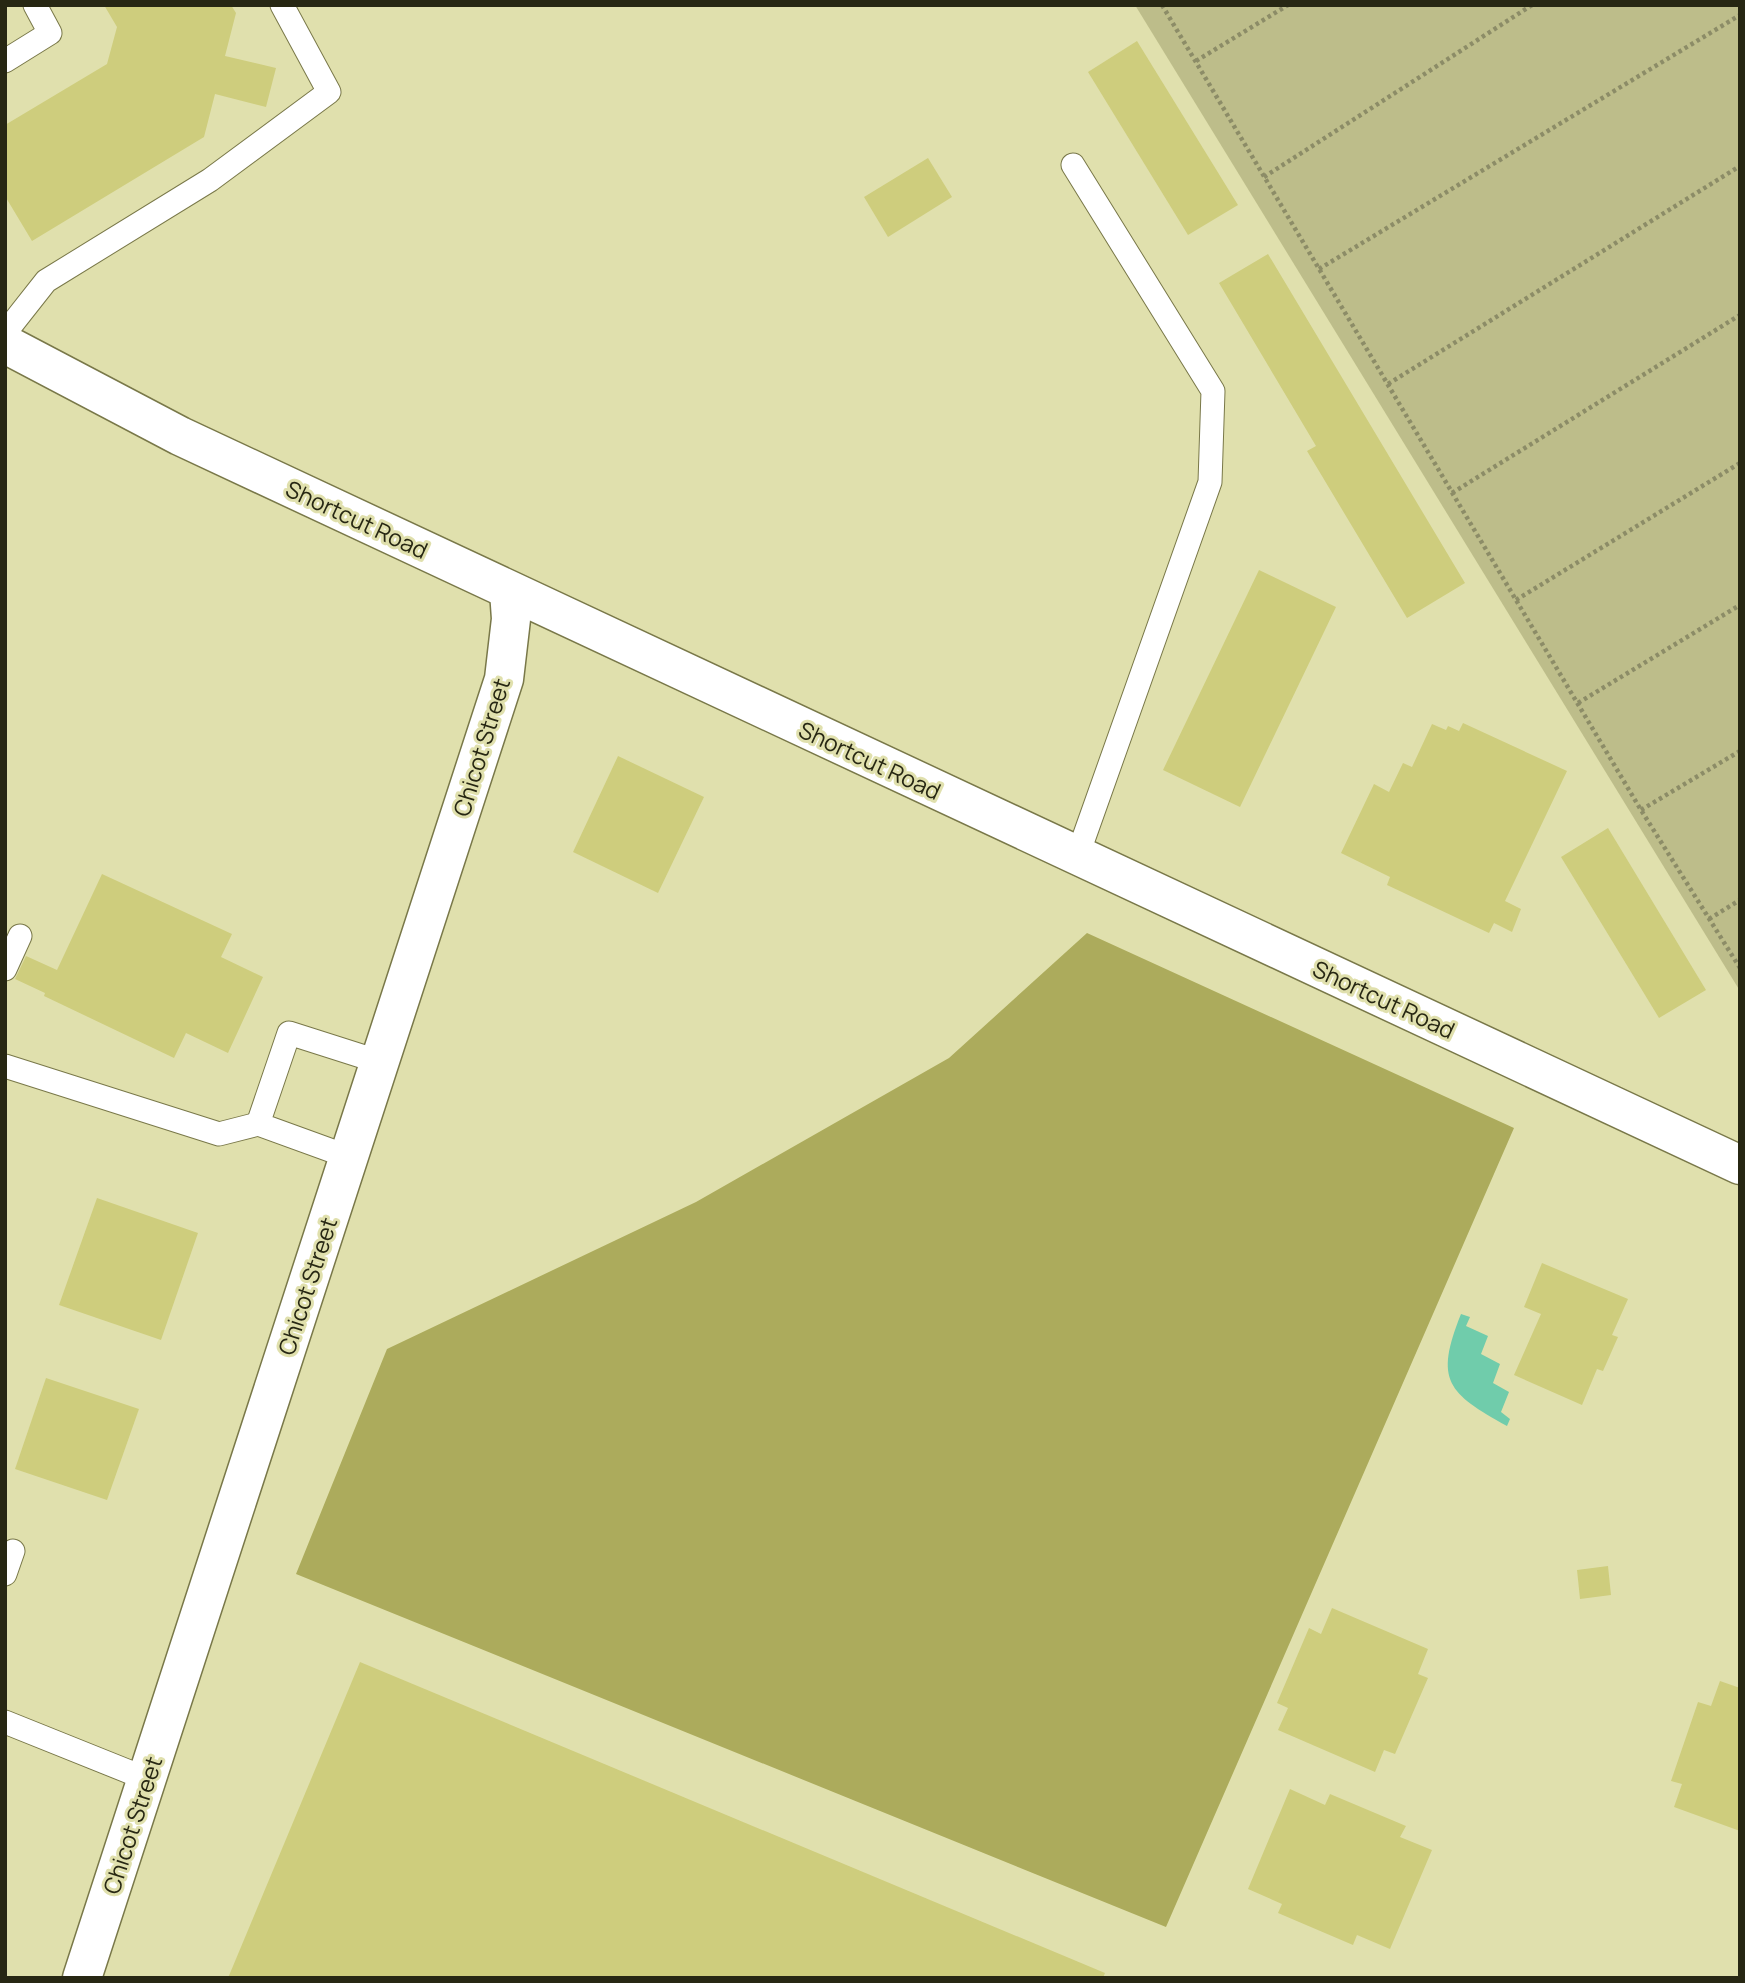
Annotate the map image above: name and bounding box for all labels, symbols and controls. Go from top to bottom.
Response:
street label: Shortcut Road [281,472,433,566]
street label: Chicot Street [445,674,517,820]
street label: Shortcut Road [794,713,946,807]
street label: Shortcut Road [1308,952,1460,1046]
street label: Chicot Street [270,1213,344,1359]
street label: Chicot Street [95,1752,169,1898]

